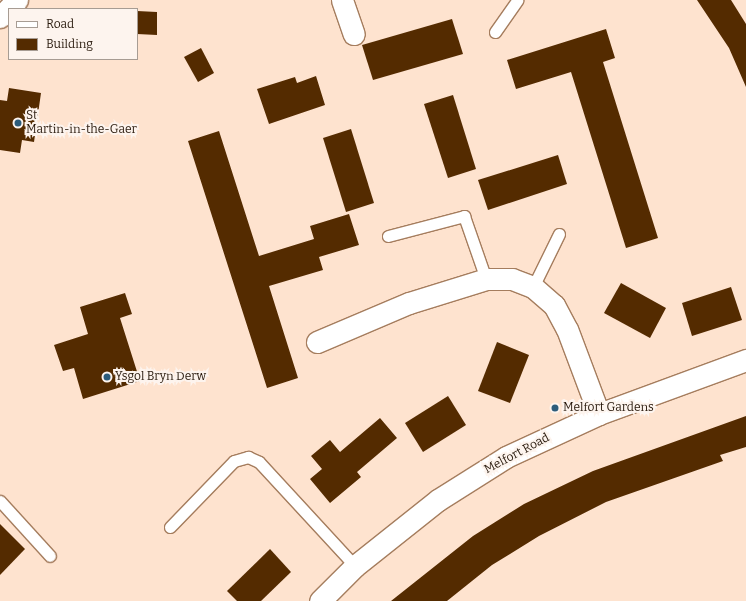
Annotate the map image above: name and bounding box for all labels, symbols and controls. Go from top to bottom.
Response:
legend [8,8,138,60]
text: Road [46,17,74,31]
text: Building [46,37,93,51]
place label: St Martin-in-the-Gaer [26,109,137,137]
marker: St Martin-in-the-Gaer [13,118,23,128]
place label: Ysgol Bryn Derw [115,370,206,384]
marker: Ysgol Bryn Derw [102,372,112,382]
place label: Melfort Gardens [563,401,654,415]
marker: Melfort Gardens [550,403,560,413]
street label: Melfort Road [482,431,552,477]

